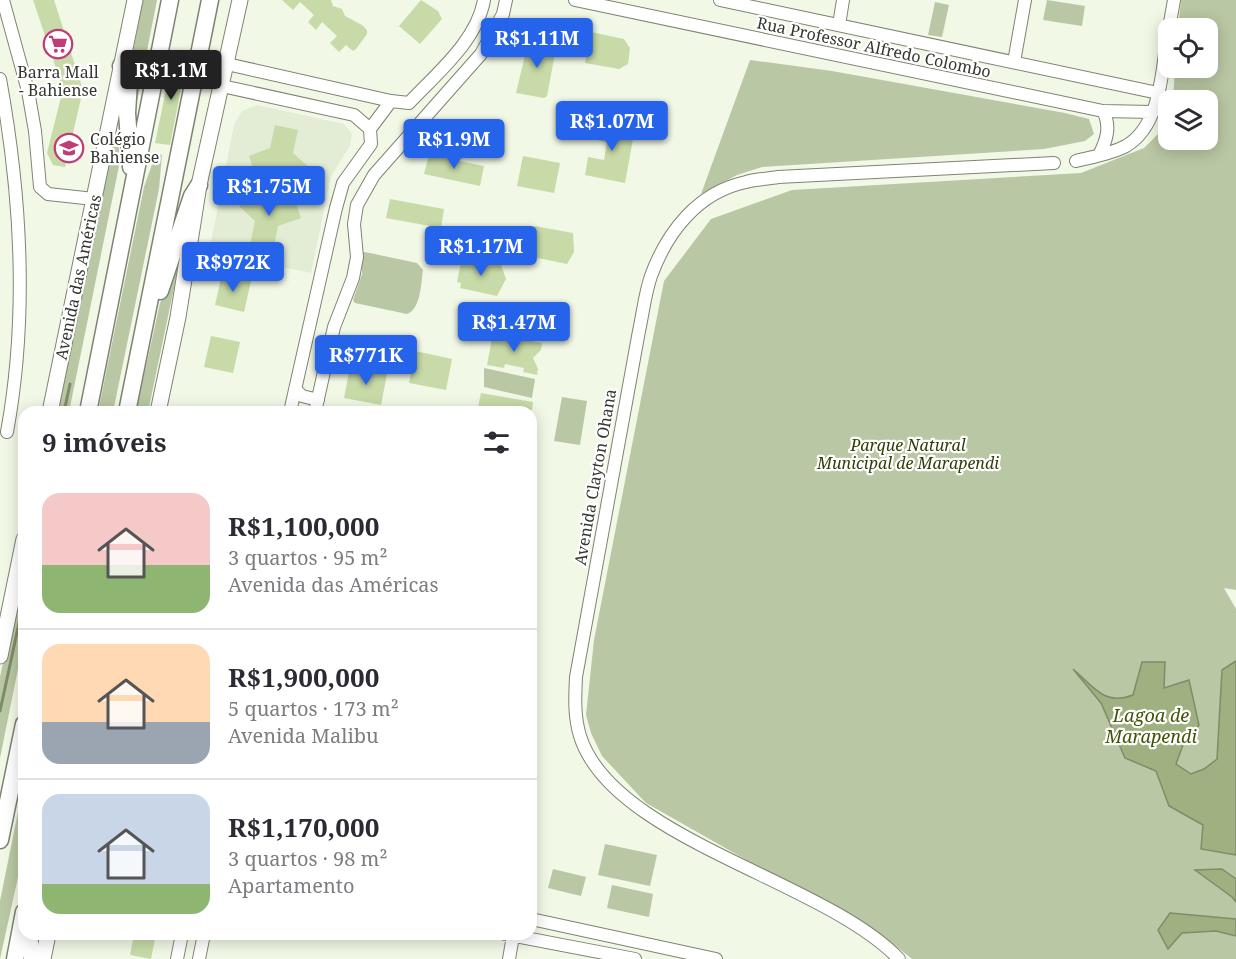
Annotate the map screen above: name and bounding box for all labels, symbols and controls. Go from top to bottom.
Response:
street label: Rua Professor Alfredo Colombo [755,11,993,83]
pin: R$1.11M [482,18,592,69]
map controls [1158,18,1218,150]
button: locate [1158,18,1218,78]
text: R$1.11M [495,24,579,51]
supermarket icon: Barra Mall - Bahiense [42,28,74,60]
pin: R$1.1M [122,50,220,101]
text: R$1.1M [134,56,208,83]
place label: Barra Mall - Bahiense [17,61,99,101]
button: layers [1158,90,1218,150]
pin: R$1.07M [557,101,667,152]
text: R$1.07M [570,107,654,134]
pin: R$1.9M [405,119,503,170]
text: R$1.9M [417,125,491,152]
place label: Colégio Bahiense [90,128,159,168]
school or university icon: Colégio Bahiense [53,132,85,164]
pin: R$1.75M [214,166,324,217]
text: R$1.75M [227,172,311,199]
street label: Avenida das Américas [50,192,106,362]
pin: R$1.17M [426,226,536,277]
text: R$1.17M [439,232,523,259]
pin: R$972K [184,242,282,293]
text: R$972K [196,248,270,275]
pin: R$1.47M [459,302,569,353]
text: R$1.47M [472,308,556,335]
pin: R$771K [317,335,415,386]
text: R$771K [329,341,403,368]
street label: Avenida Clayton Ohana [569,387,621,567]
text: 9 imóveis [42,424,167,460]
icon: filters [480,426,513,459]
park label: Parque Natural Municipal de Marapendi [816,434,999,474]
text: R$1,100,000 [228,508,379,544]
icon: home [90,517,162,589]
text: 3 quartos · 95 m² [228,544,388,571]
text: Avenida das Américas [228,571,439,598]
text: R$1,900,000 [228,659,379,695]
icon: home [90,668,162,740]
text: 5 quartos · 173 m² [228,695,399,722]
water label: Lagoa de Marapendi [1104,703,1197,748]
text: Avenida Malibu [228,722,379,749]
text: R$1,170,000 [228,809,379,845]
icon: home [90,818,162,890]
text: 3 quartos · 98 m² [228,845,388,872]
text: Apartamento [228,872,354,899]

